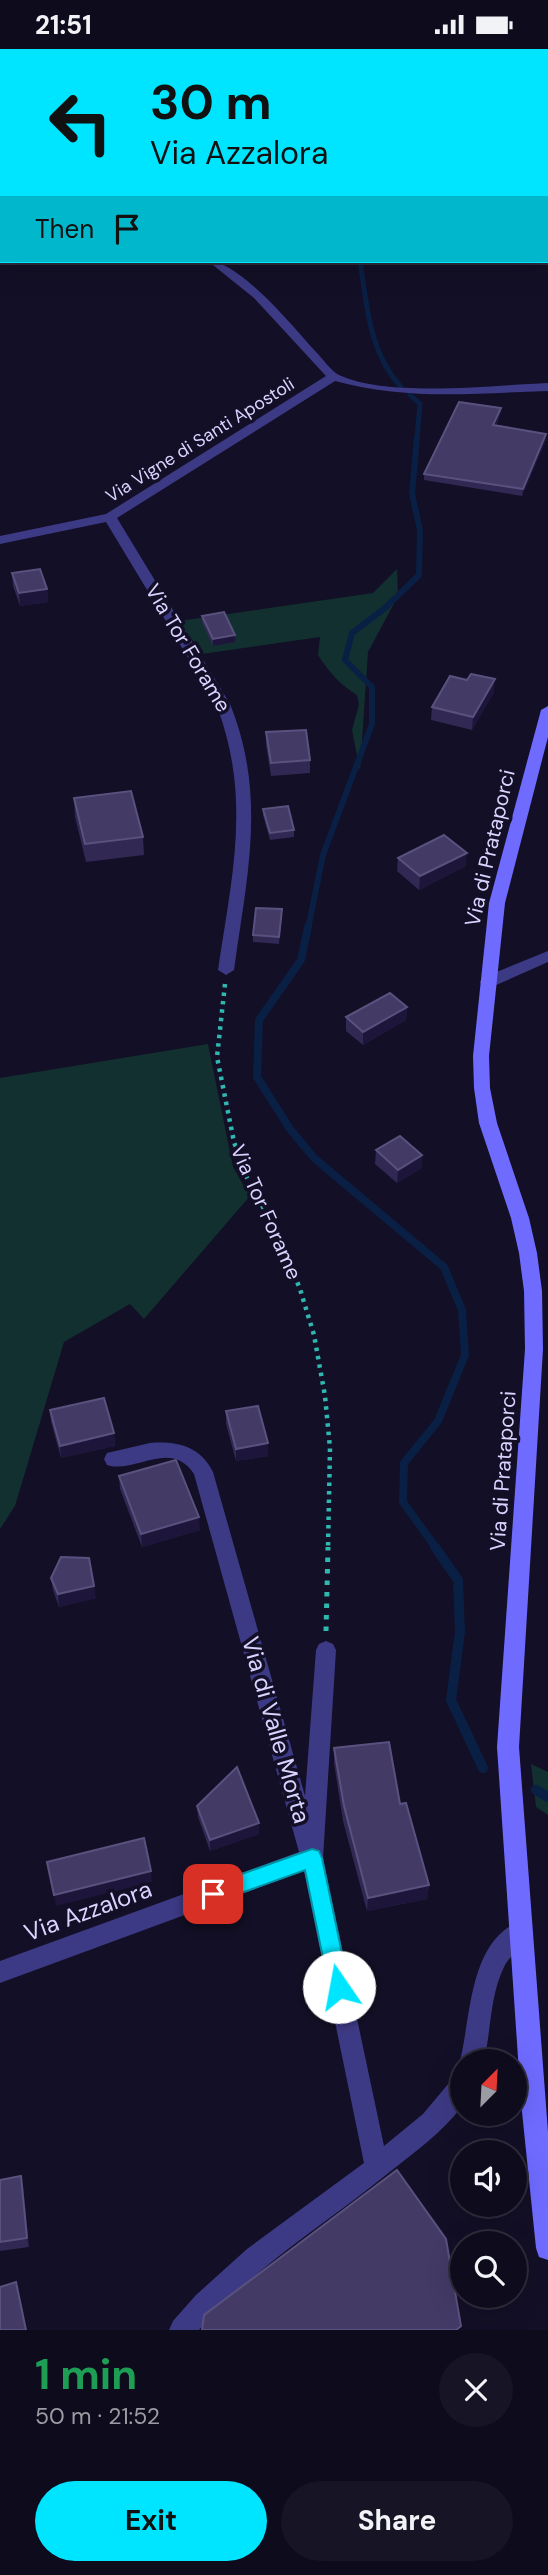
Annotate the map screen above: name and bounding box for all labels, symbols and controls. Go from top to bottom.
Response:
text: 21:51 [35,8,92,42]
text: 30 m [150,70,272,134]
icon: left [35,77,126,168]
text: Via Azzalora [150,132,328,174]
icon: arrive [108,210,146,248]
text: Then [35,212,94,246]
street label: Via Vigne di Santi Apostoli [101,372,299,508]
street label: Via Tor Forame [139,579,237,717]
street label: Via di Prataporci [458,767,522,929]
street label: Via Tor Forame [224,1140,308,1284]
street label: Via di Prataporci [483,1390,523,1552]
street label: Via di Valle Morta [235,1633,318,1827]
pin [183,1864,243,1924]
street label: Via Azzalora [20,1873,156,1948]
icon: arrive [194,1875,232,1913]
position arrow [302,1950,376,2024]
north arrow [450,2049,527,2126]
map controls [450,2049,527,2308]
button: sound [450,2140,527,2217]
button: search [450,2231,527,2308]
text: 1 min [35,2347,137,2402]
button: close [439,2353,513,2427]
text: 50 m · 21:52 [35,2401,160,2431]
button: Exit [35,2481,267,2561]
button: Share [281,2481,513,2561]

